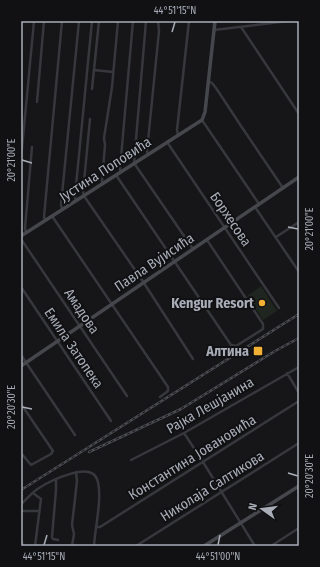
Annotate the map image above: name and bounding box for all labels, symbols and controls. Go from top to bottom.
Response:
text: 44°51'15"N [154,5,196,17]
street label: Јустина Поповића [56,133,155,205]
text: 20°21'00"E [6,138,18,182]
street label: Борхесова [206,189,255,250]
text: 20°21'00"E [304,207,316,251]
street label: Павла Вујисића [111,229,197,295]
street label: Амадова [60,285,103,337]
place label: Kengur Resort [171,295,255,312]
marker: Kengur Resort [257,298,267,308]
street label: Емила Затопека [40,305,107,392]
place label: Алтина [205,343,249,360]
marker: Алтина [252,345,264,357]
street label: Рајка Лешјанина [163,373,257,437]
text: 20°20'30"E [6,385,18,429]
street label: Константина Јовановића [125,411,259,504]
street label: Николаја Салтикова [157,448,267,525]
text: 20°20'30"E [304,454,316,498]
north arrow [242,489,282,529]
text: N [246,502,260,511]
text: 44°51'15"N [23,551,65,563]
text: 44°51'00"N [196,551,240,563]

